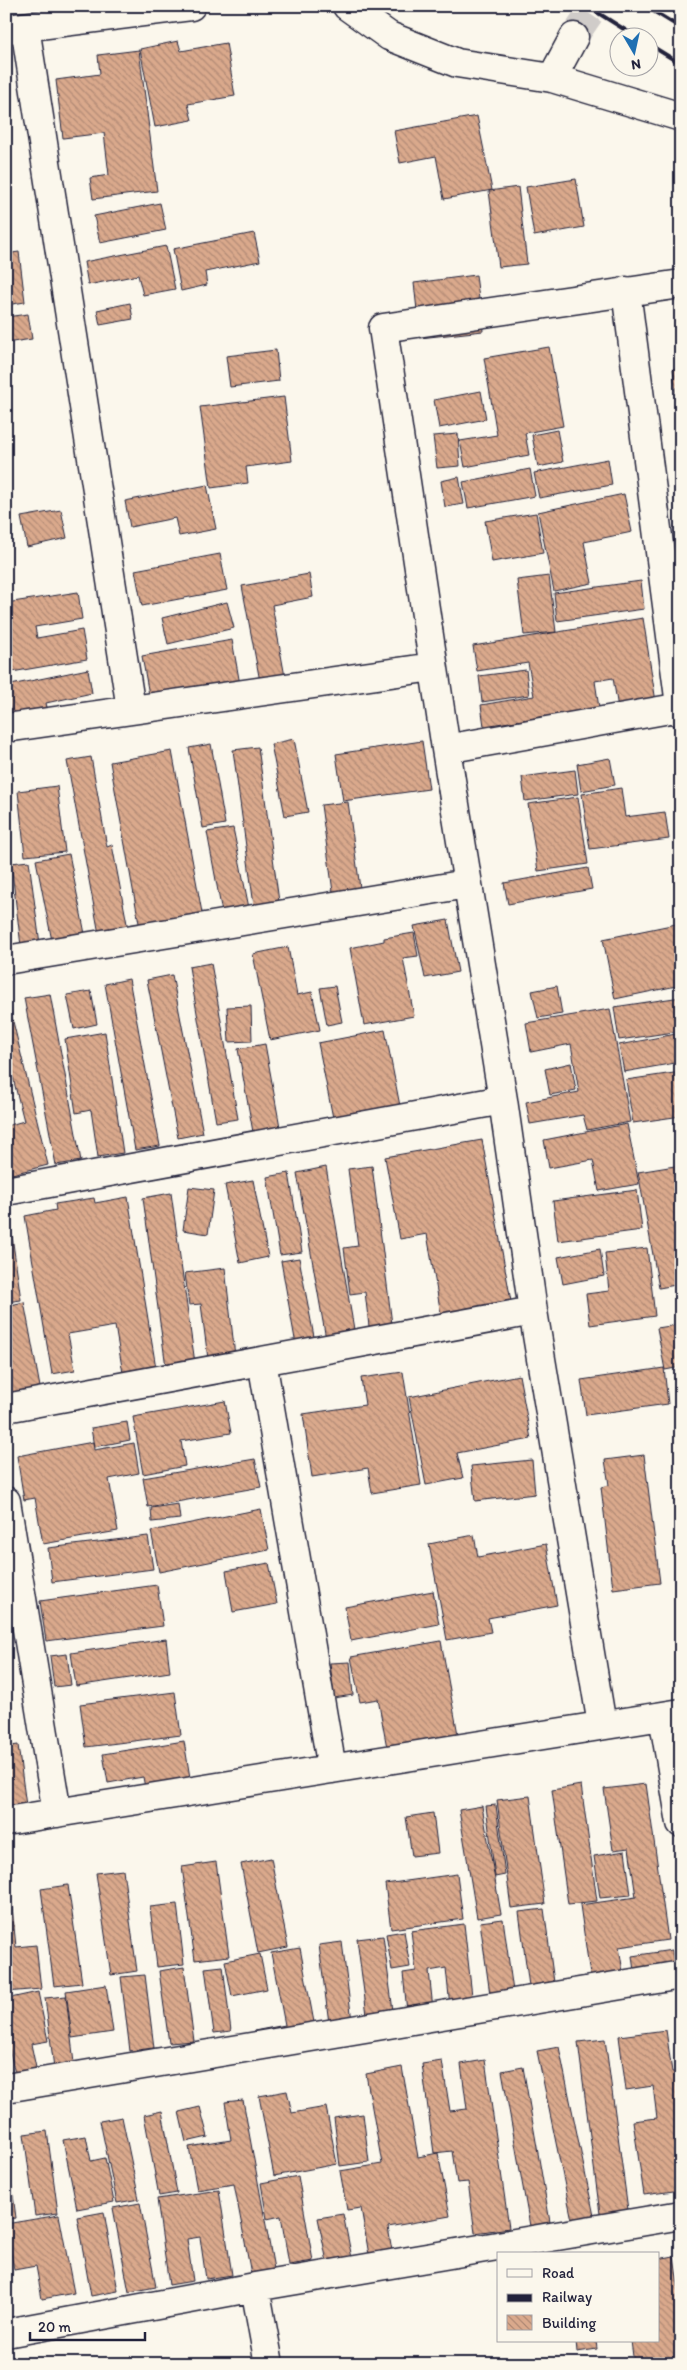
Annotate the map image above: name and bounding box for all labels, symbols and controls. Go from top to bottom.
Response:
north arrow [610,28,660,78]
text: N [630,55,642,73]
legend [497,2252,660,2342]
text: Road [542,2264,575,2282]
text: Railway [542,2288,592,2306]
scale bar [30,2310,145,2342]
text: Building [542,2314,596,2332]
text: 20 m [38,2318,72,2336]

